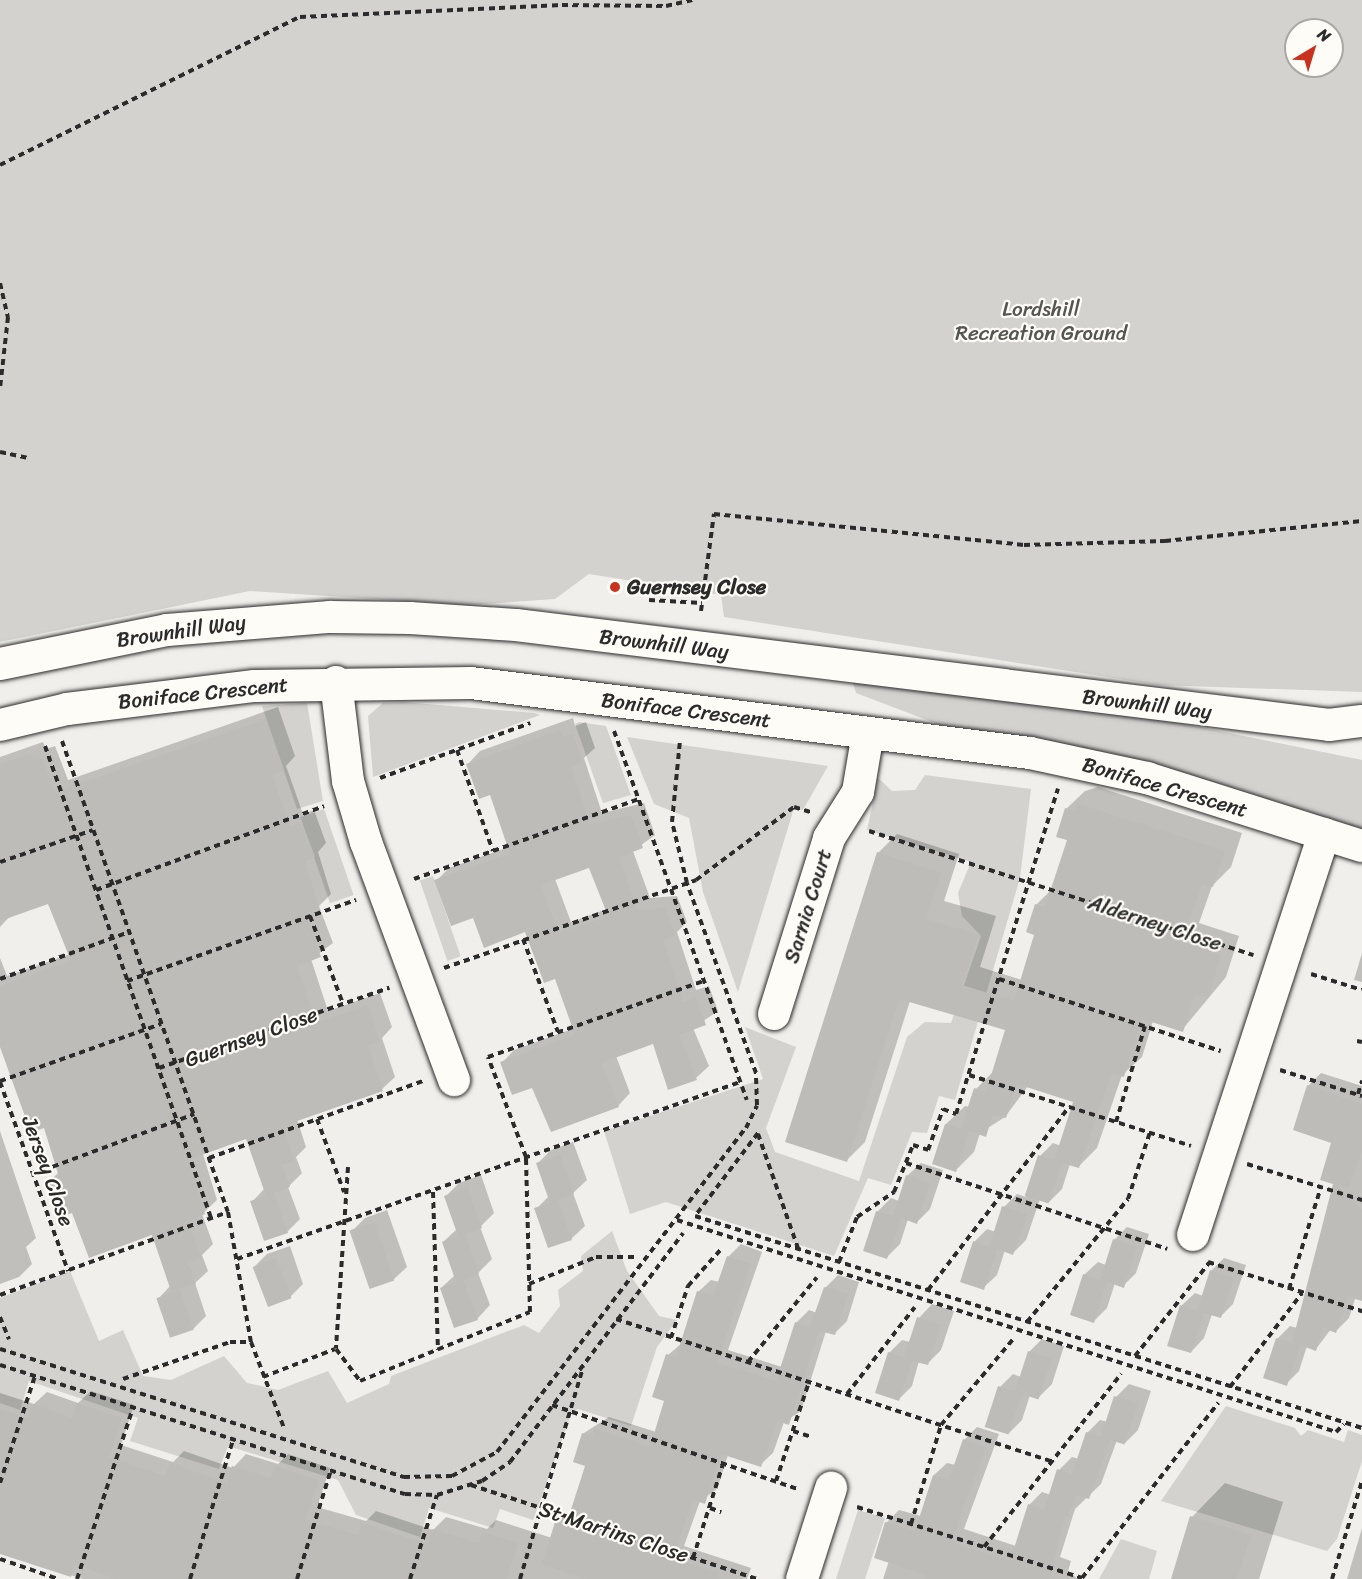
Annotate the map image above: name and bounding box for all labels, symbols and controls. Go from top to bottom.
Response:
north arrow [1284,18,1344,78]
text: N [1311,20,1337,50]
park label: Lordshill Recreation Ground [955,296,1127,346]
place label: Guernsey Close [627,574,767,600]
marker: Guernsey Close [608,580,622,594]
street label: Brownhill Way [115,609,247,653]
street label: Brownhill Way [598,624,730,664]
street label: Boniface Crescent [116,672,290,714]
street label: Brownhill Way [1081,684,1213,724]
street label: Boniface Crescent [599,687,773,733]
street label: Boniface Crescent [1079,751,1251,823]
street label: Sarnia Court [779,846,837,966]
street label: Alderney Close [1085,890,1225,956]
street label: Guernsey Close [181,1001,321,1073]
street label: Jersey Close [16,1112,80,1230]
street label: St Martins Close [536,1496,692,1568]

